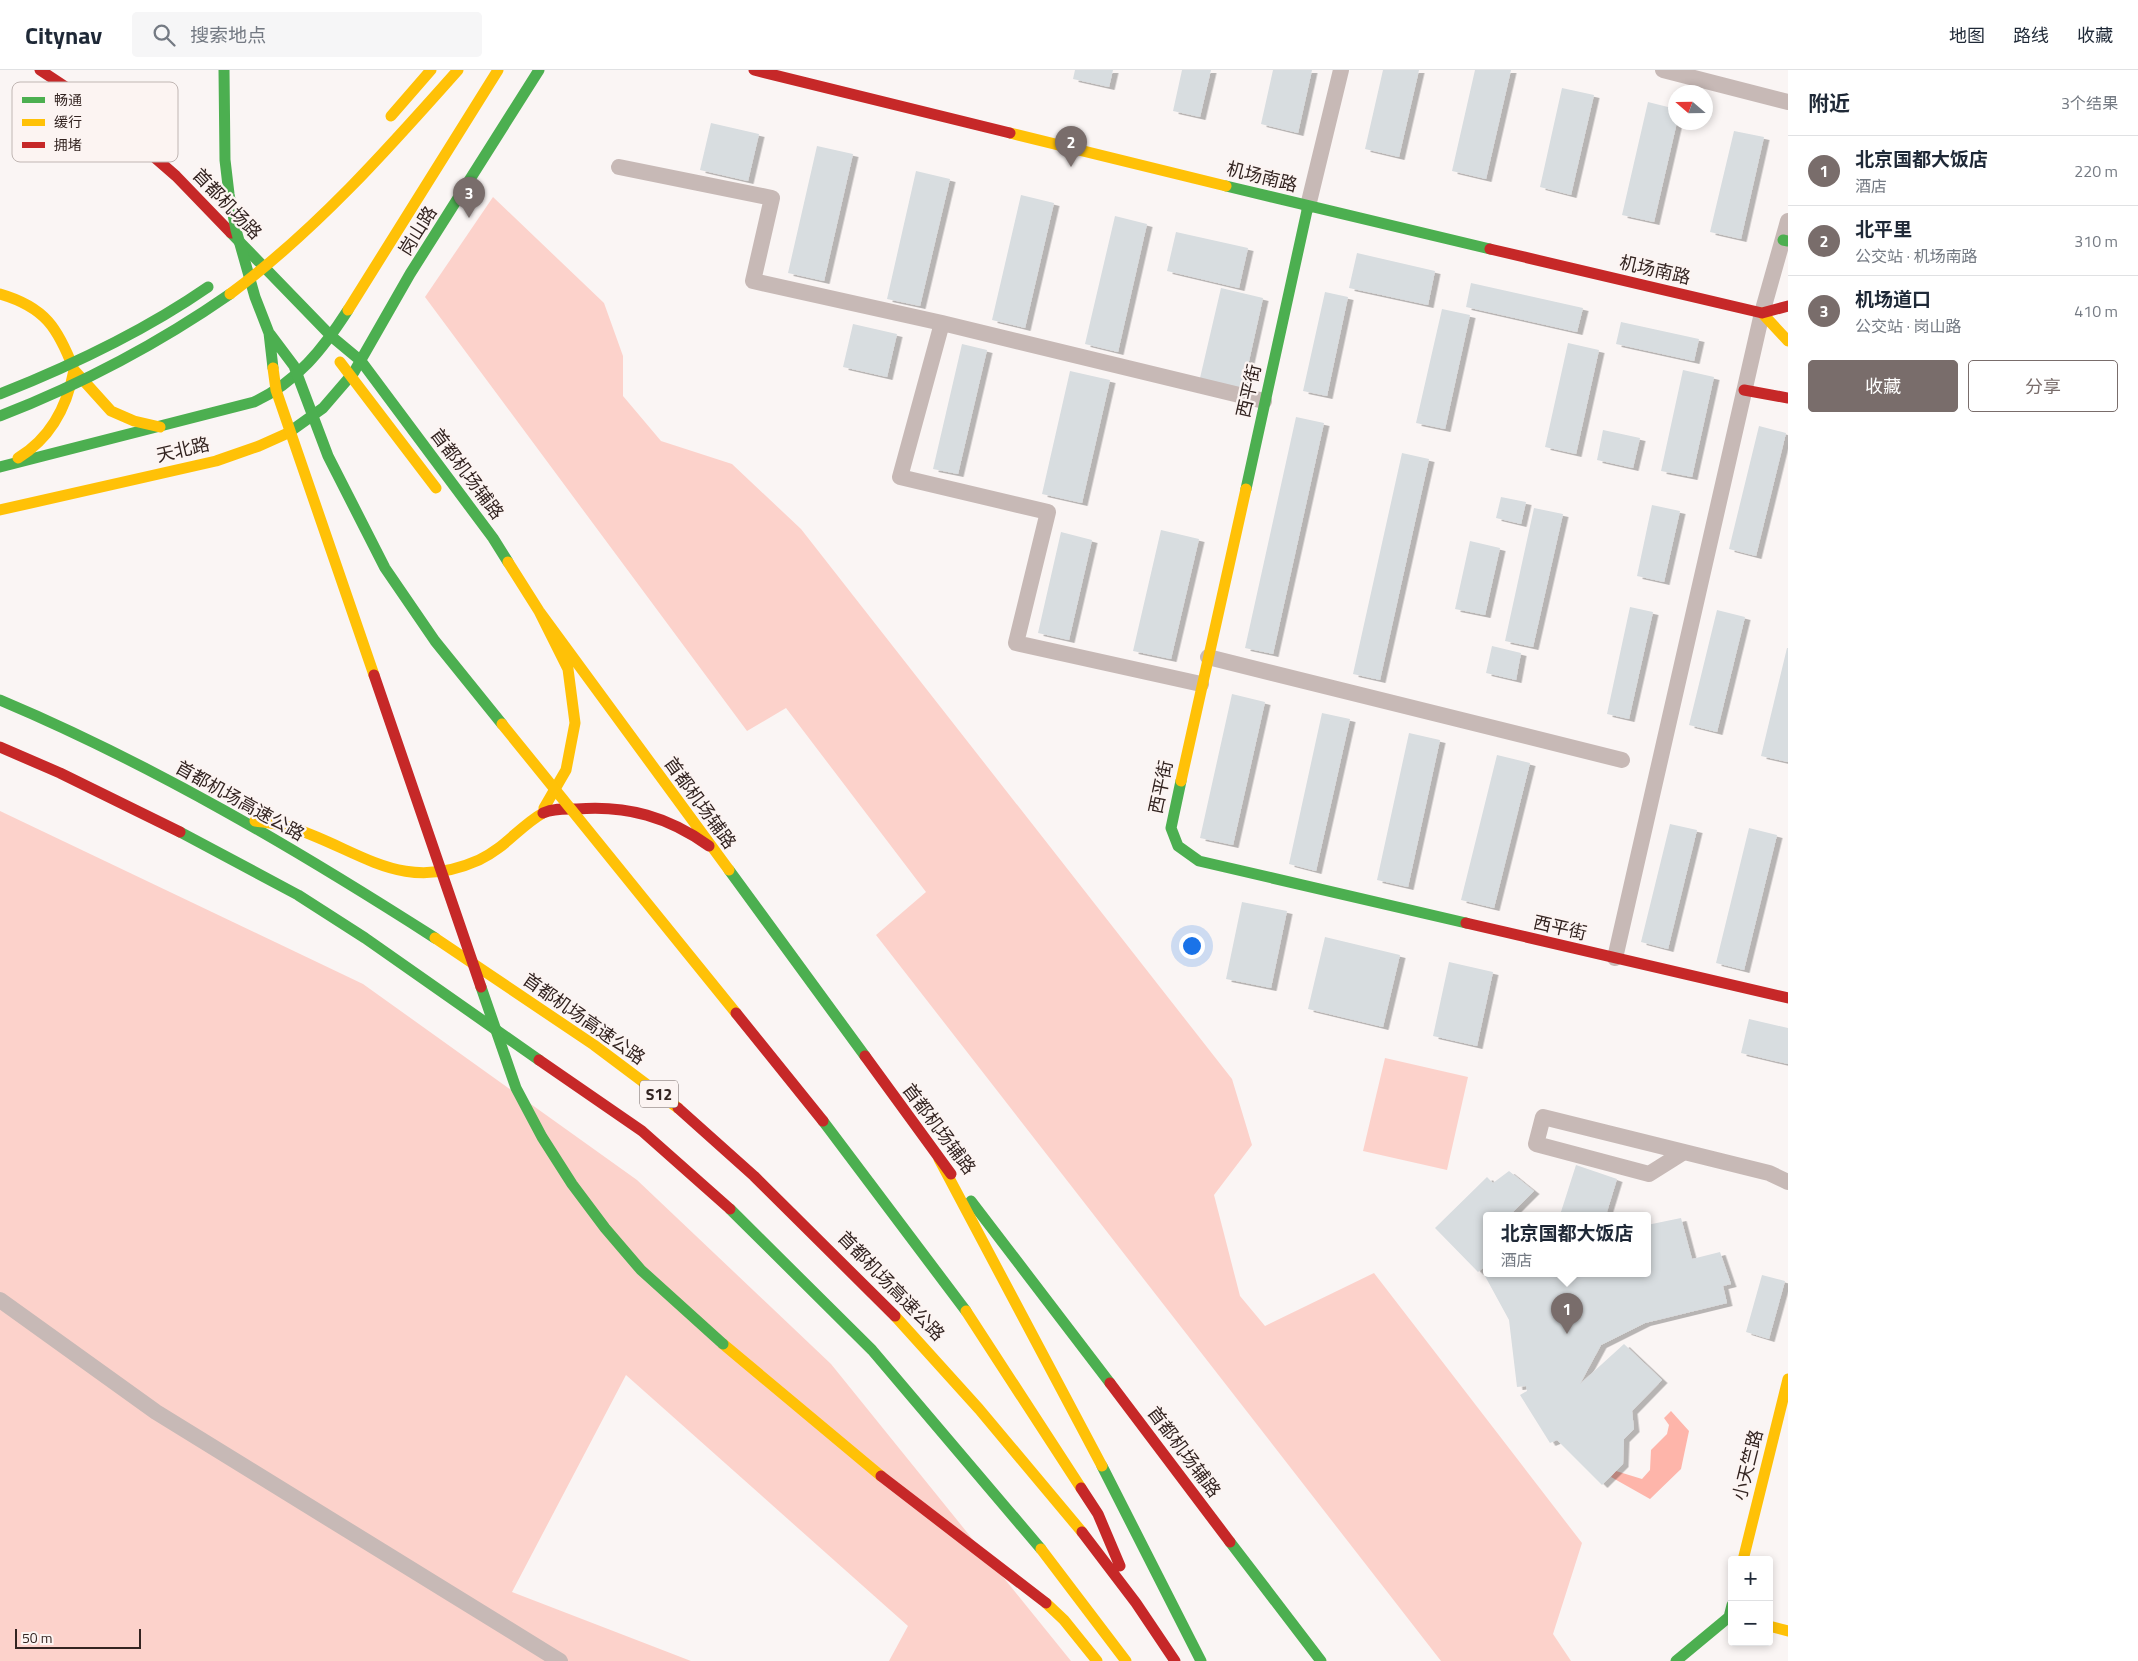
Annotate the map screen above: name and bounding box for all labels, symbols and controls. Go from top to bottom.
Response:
search box [132,12,482,57]
text: Citynav [25,17,102,53]
text: 搜索地点 [190,20,266,49]
icon: search [150,21,178,49]
text: 地图 [1949,22,1985,49]
text: 路线 [2013,22,2049,49]
text: 收藏 [2077,22,2113,49]
legend [12,82,178,162]
north arrow [1668,85,1713,130]
text: 附近 [1808,87,1850,119]
text: 畅通 [54,89,82,110]
text: 3个结果 [2061,91,2118,115]
text: 缓行 [54,111,82,132]
pin: 2 [1055,126,1087,167]
text: 拥堵 [54,134,82,155]
text: 北京国都大饭店 [1855,144,1988,173]
street label: 机场南路 [1224,155,1300,198]
text: 1 [1820,159,1828,183]
text: 220 m [2074,159,2118,183]
street label: 首都机场路 [186,162,268,245]
text: 酒店 [1855,174,1887,198]
pin: 3 [453,177,485,218]
street label: 岗山路 [392,201,443,261]
text: 北平里 [1855,214,1912,243]
text: 2 [1820,229,1828,253]
text: 310 m [2074,229,2118,253]
text: 公交站 · 机场南路 [1855,244,1978,268]
street label: 机场南路 [1617,248,1693,291]
text: 机场道口 [1855,284,1931,313]
text: 3 [1820,299,1828,323]
text: 410 m [2074,299,2118,323]
text: 公交站 · 岗山路 [1855,314,1962,338]
button: 收藏 [1808,360,1958,412]
button: 分享 [1968,360,2118,412]
street label: 西平街 [1229,362,1268,420]
street label: 首都机场辅路 [424,422,511,525]
street label: 天北路 [154,430,212,469]
street label: 首都机场辅路 [658,751,743,854]
street label: 首都机场高速公路 [171,754,310,847]
street label: 西平街 [1142,758,1179,816]
street label: 西平街 [1531,908,1589,947]
your location [1179,933,1205,959]
street label: 首都机场高速公路 [518,966,651,1071]
street label: 首都机场辅路 [896,1077,983,1180]
road number: S12 [640,1081,678,1108]
popup [1483,1212,1651,1277]
text: 北京国都大饭店 [1500,1218,1634,1247]
street label: 首都机场高速公路 [832,1224,951,1347]
text: 酒店 [1500,1248,1533,1272]
pin: 1 [1551,1293,1583,1334]
street label: 首都机场辅路 [1141,1400,1228,1503]
street label: 小天竺路 [1726,1427,1769,1503]
map controls [1728,1556,1773,1646]
button: + [1728,1556,1773,1601]
button: − [1728,1601,1773,1646]
scale bar [15,1626,141,1649]
text: 50 m [22,1627,52,1648]

